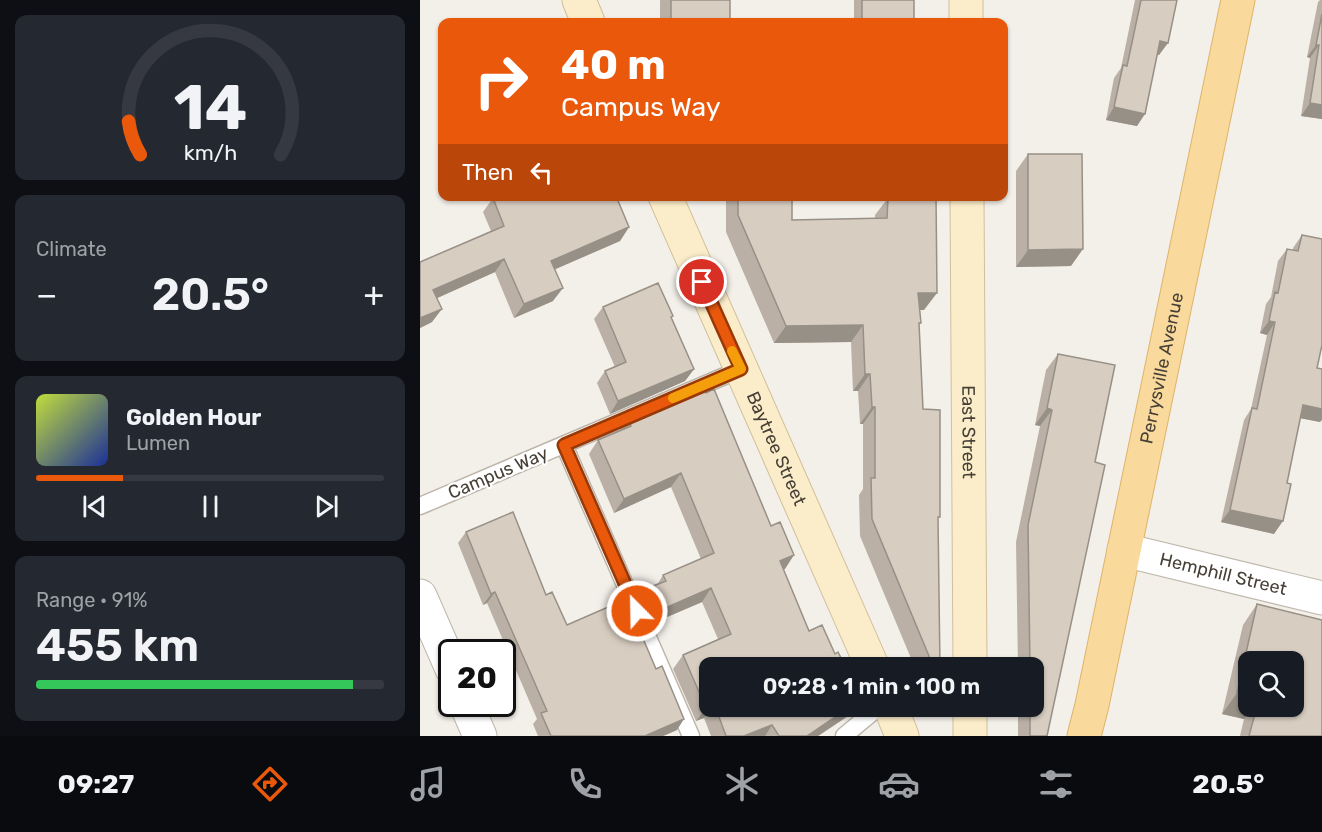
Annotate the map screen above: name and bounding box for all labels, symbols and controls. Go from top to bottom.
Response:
text: 40 m [561,40,666,90]
icon: right [462,42,540,120]
text: 14 [173,71,247,145]
text: Campus Way [561,91,721,123]
text: km/h [183,140,237,165]
icon: left [525,156,558,189]
text: Then [462,159,513,186]
text: Climate [36,237,107,261]
pin [676,256,727,307]
icon: arrive [685,265,718,298]
text: 20.5° [152,268,269,321]
text: − [36,275,57,314]
text: + [363,275,384,314]
street label: Perrysville Avenue [1135,291,1188,446]
street label: East Street [957,385,980,479]
street label: Baytree Street [742,388,811,509]
text: Golden Hour [126,404,261,431]
text: Lumen [126,431,190,455]
street label: Campus Way [445,442,551,504]
icon: previous [78,490,111,523]
icon: pause [194,490,227,523]
icon: next [310,490,343,523]
street label: Hemphill Street [1157,548,1289,600]
position arrow [605,579,669,643]
text: Range · 91% [36,588,147,612]
text: 455 km [36,619,199,672]
speed limit sign: 20 [438,639,516,717]
map controls [1238,651,1304,717]
button: search [1238,651,1304,717]
text: 09:28 · 1 min · 100 m [763,673,980,700]
icon: directions [249,763,291,805]
icon: music [407,763,449,805]
icon: phone [564,763,606,805]
icon: climate [721,763,763,805]
icon: car [878,763,920,805]
icon: filters [1035,763,1077,805]
text: 09:27 [58,768,134,800]
text: 20.5° [1192,768,1264,800]

